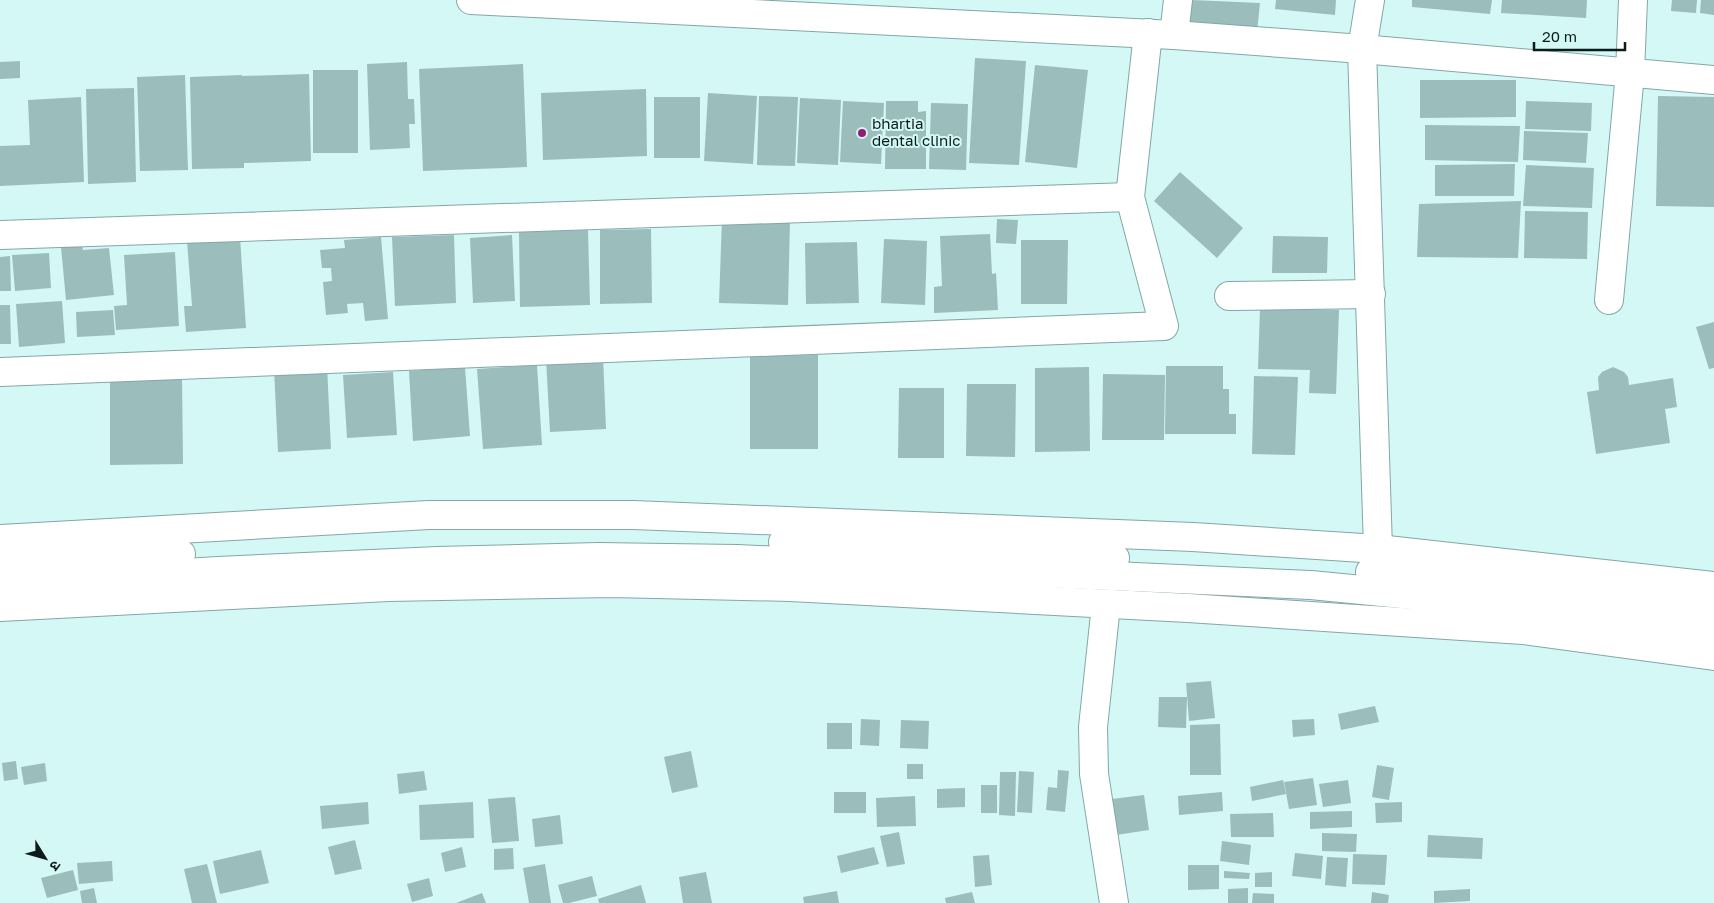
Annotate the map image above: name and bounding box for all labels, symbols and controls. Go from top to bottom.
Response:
scale bar [1534,20,1625,52]
text: 20 m [1542,27,1577,45]
place label: bhartia dental clinic [872,114,960,149]
marker: bhartia dental clinic [856,127,868,139]
north arrow [20,833,70,883]
text: उ [46,858,65,875]

